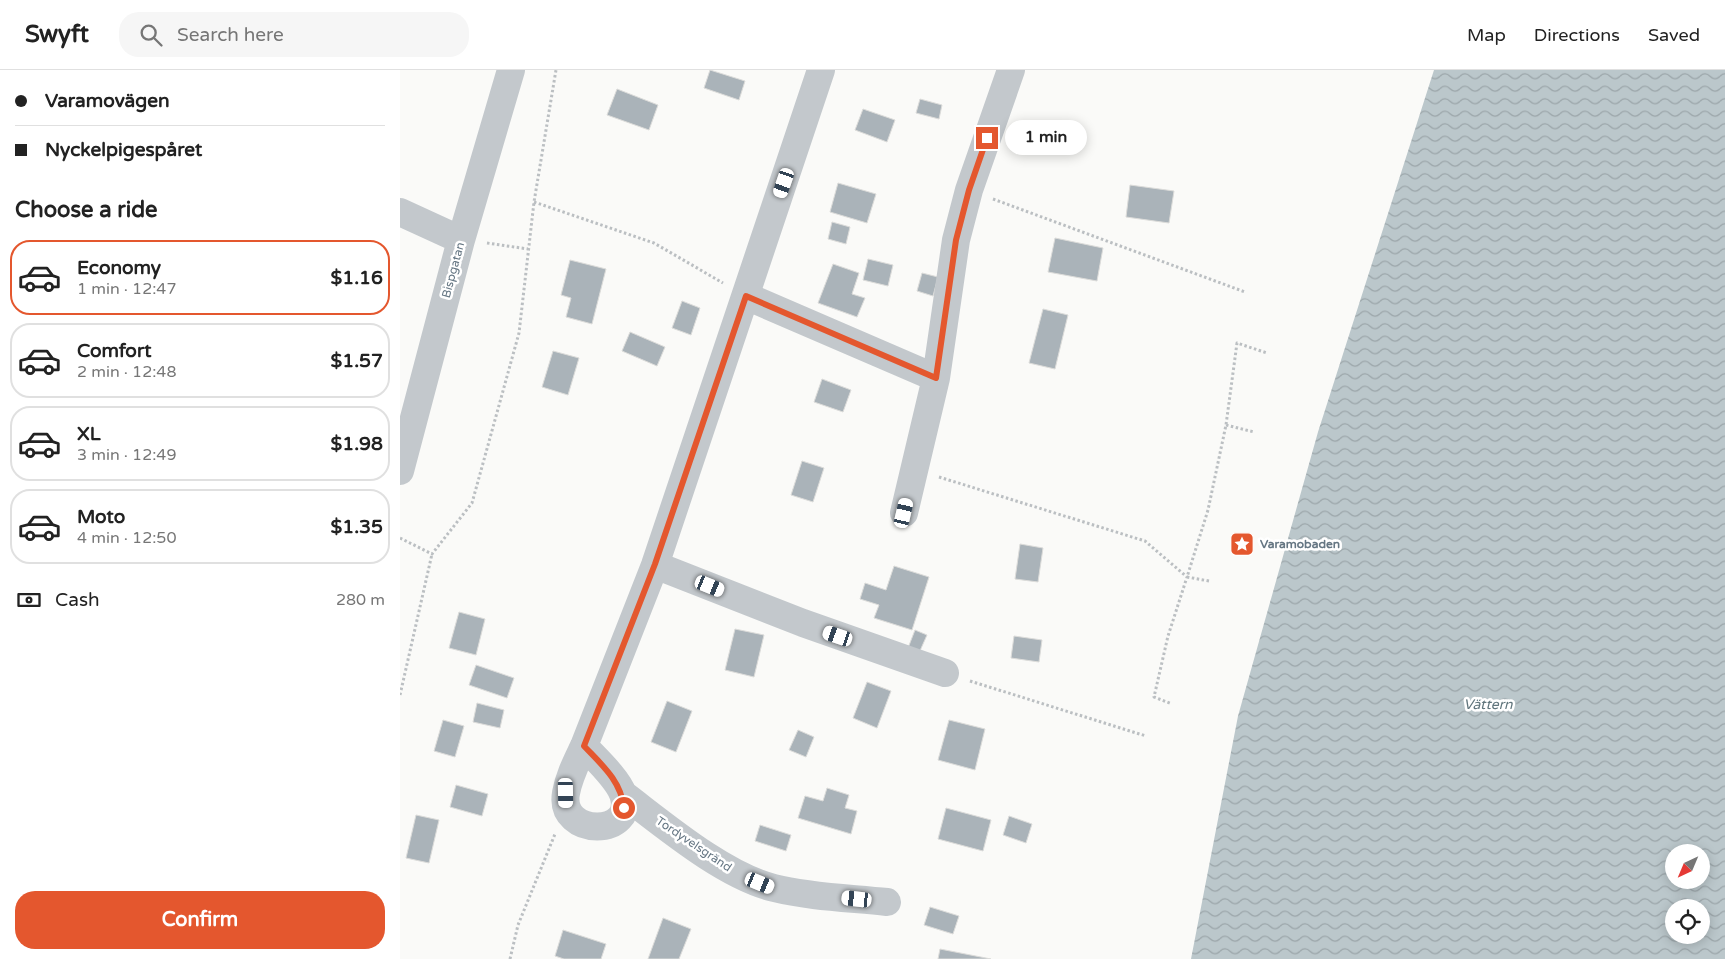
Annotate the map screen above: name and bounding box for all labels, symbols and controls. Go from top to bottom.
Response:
search box [119,12,469,57]
text: Swyft [25,20,89,49]
icon: search [137,21,165,49]
text: Search here [177,24,284,46]
text: Map [1467,24,1506,46]
text: Directions [1534,24,1620,46]
text: Saved [1648,24,1700,46]
text: Varamovägen [45,90,170,112]
callout: 1 min [1004,120,1087,156]
route end [976,127,998,149]
text: 1 min [1025,127,1067,147]
text: Nyckelpigespåret [45,139,202,161]
car [772,166,795,200]
text: Choose a ride [15,197,158,223]
street label: Bispgatan [439,240,467,300]
icon: car [17,255,62,300]
text: Economy [77,257,161,279]
text: $1.16 [331,267,383,289]
text: 1 min · 12:47 [77,279,176,299]
icon: car [17,338,62,383]
text: Comfort [77,340,151,362]
text: $1.57 [331,350,383,372]
text: 2 min · 12:48 [77,362,176,382]
icon: car [17,421,62,466]
text: XL [77,423,101,445]
text: $1.98 [331,433,383,455]
text: 3 min · 12:49 [77,445,176,465]
car [893,497,914,529]
icon: car [17,504,62,549]
text: Moto [77,506,125,528]
text: $1.35 [331,516,383,538]
text: 4 min · 12:50 [77,528,176,548]
place icon: Varamobaden [1229,531,1255,557]
place label: Varamobaden [1260,537,1340,551]
car [693,573,726,599]
icon: cash [15,586,43,614]
text: Cash [55,589,100,611]
text: 280 m [336,590,385,610]
car [821,624,854,648]
water label: Vättern [1463,696,1513,713]
car [558,778,573,808]
route start [613,797,635,819]
street label: Tordyvelsgränd [654,814,734,874]
north arrow [1665,844,1710,889]
map controls [1665,844,1710,944]
car [743,870,776,896]
car [841,890,872,908]
button: Confirm [15,891,385,949]
button: locate [1665,899,1710,944]

